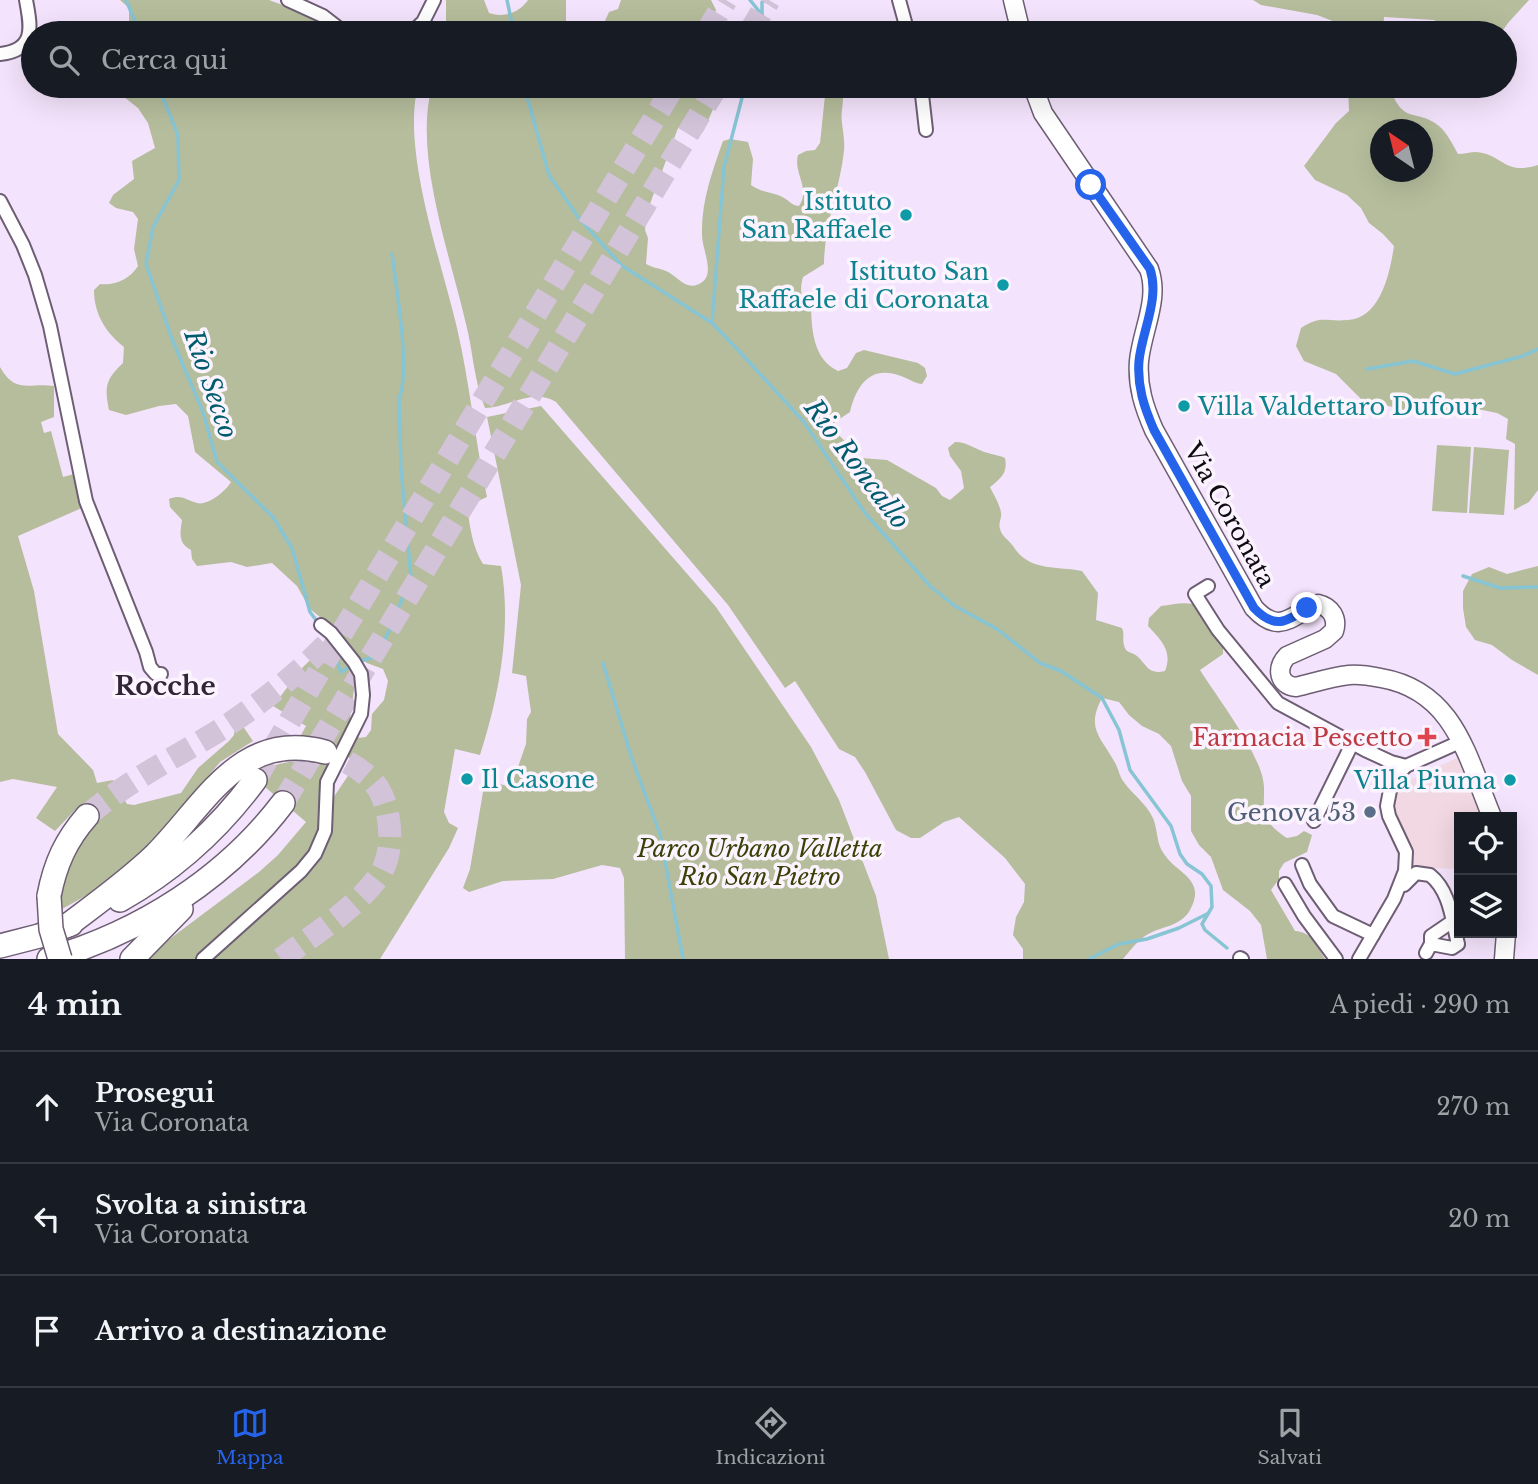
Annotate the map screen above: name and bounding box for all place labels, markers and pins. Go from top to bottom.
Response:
place label: Istituto San Raffaele [741,187,892,244]
marker: Istituto San Raffaele [898,207,914,223]
place label: Istituto San Raffaele di Coronata [739,257,990,314]
marker: Istituto San Raffaele di Coronata [995,277,1011,293]
place label: Villa Valdettaro Dufour [1197,392,1483,421]
marker: Villa Valdettaro Dufour [1176,398,1192,414]
place label: Farmacia Pescetto [1192,723,1413,752]
marker: Farmacia Pescetto [1419,729,1435,745]
place label: Il Casone [481,765,595,794]
place label: Villa Piuma [1353,766,1497,795]
marker: Il Casone [459,771,475,787]
marker: Villa Piuma [1502,772,1518,788]
place label: Genova 53 [1227,798,1356,827]
marker: Genova 53 [1362,804,1378,820]

